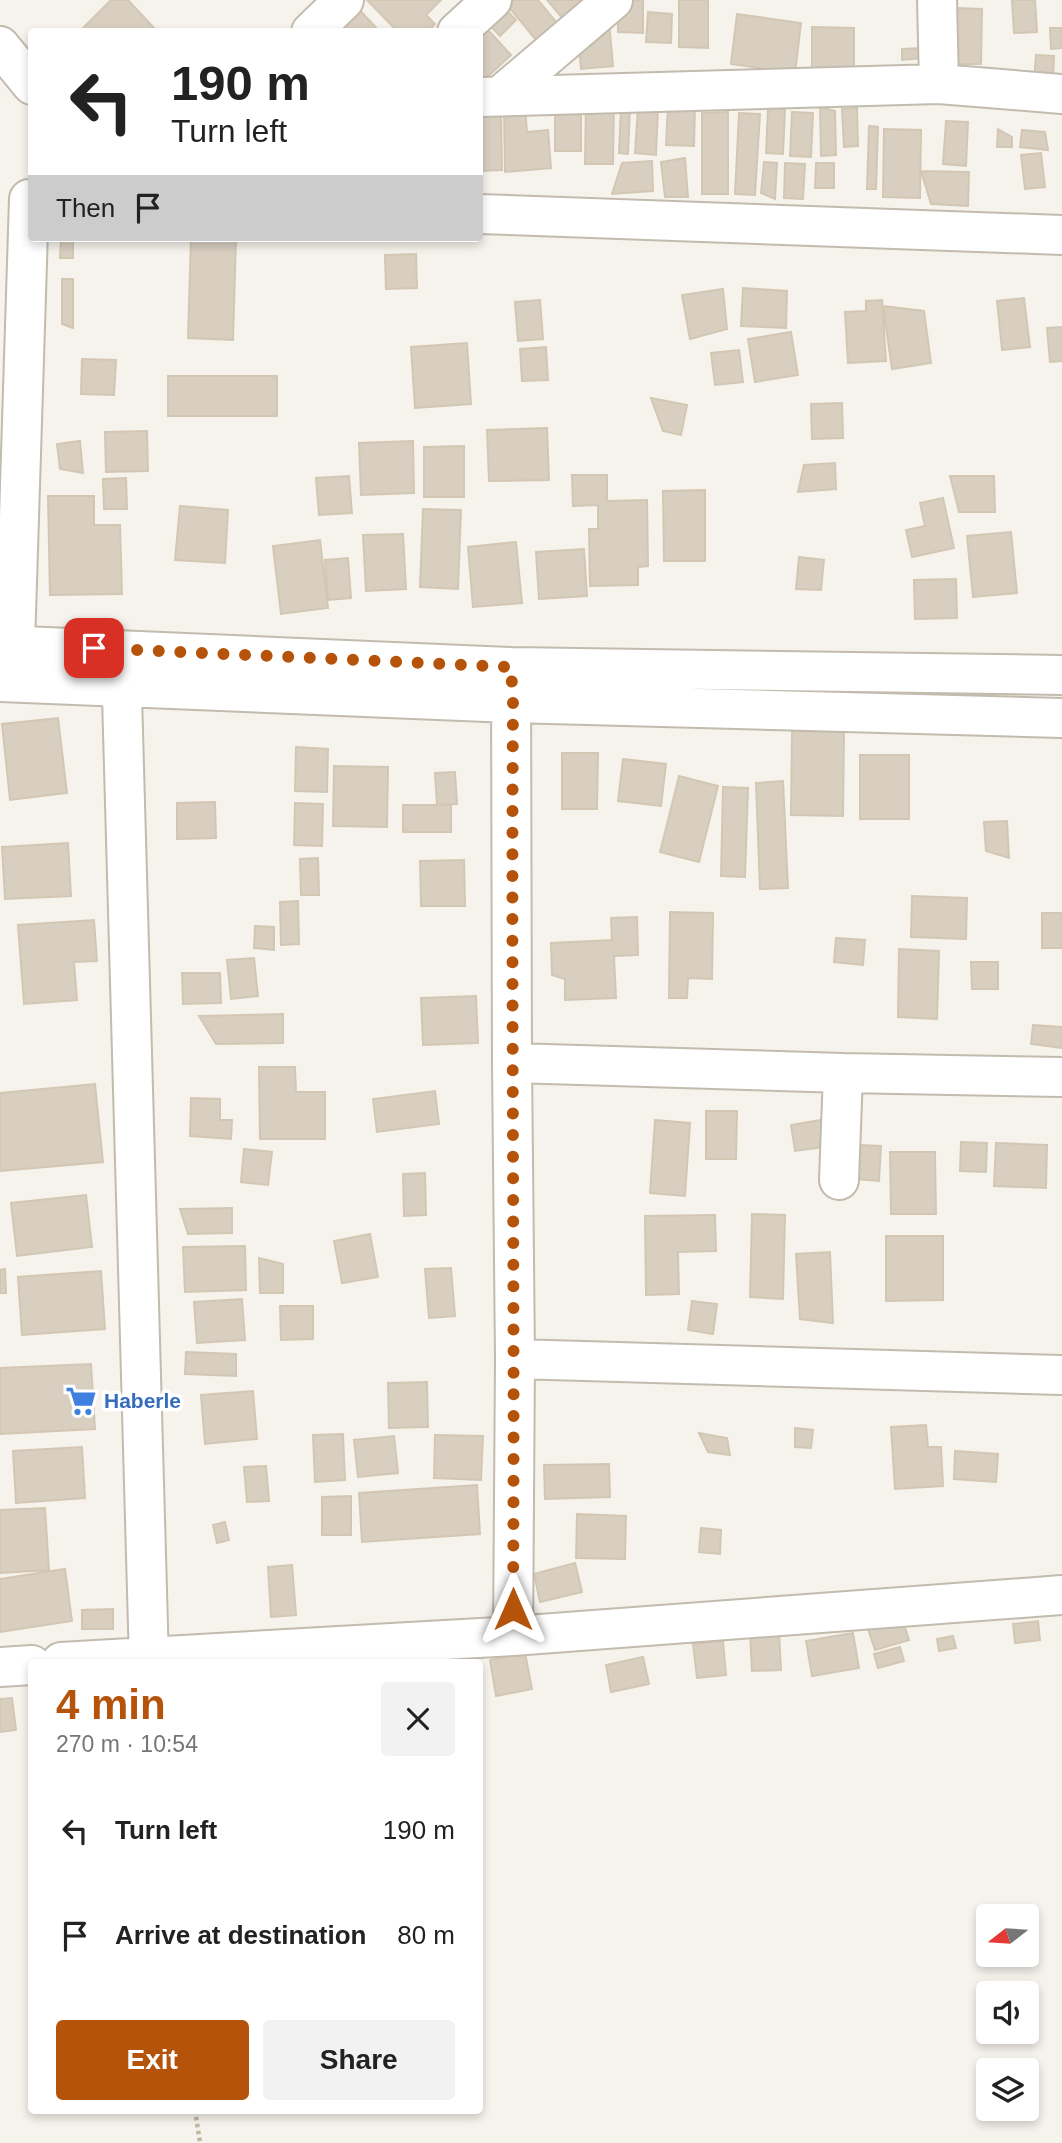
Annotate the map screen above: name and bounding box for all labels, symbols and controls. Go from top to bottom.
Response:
icon: left [56,56,147,147]
text: 190 m [171,56,310,110]
text: Turn left [171,113,287,149]
icon: arrive [129,189,167,227]
text: Then [56,193,115,223]
pin [64,618,124,678]
icon: arrive [75,629,113,667]
supermarket icon: Haberle [64,1384,98,1418]
place label: Haberle [104,1389,181,1412]
position arrow [476,1572,550,1646]
text: 4 min [56,1681,166,1728]
button: close [381,1682,455,1756]
text: 270 m · 10:54 [56,1731,198,1757]
icon: left [56,1812,94,1850]
text: Turn left [115,1815,217,1845]
text: 190 m [383,1815,455,1845]
north arrow [976,1904,1040,1967]
map controls [976,1904,1039,2121]
icon: arrive [56,1917,94,1955]
text: Arrive at destination [115,1920,366,1950]
text: 80 m [397,1920,455,1950]
button: sound [976,1981,1039,2044]
button: Exit [56,2020,249,2100]
button: Share [263,2020,455,2100]
button: layers [976,2058,1039,2121]

